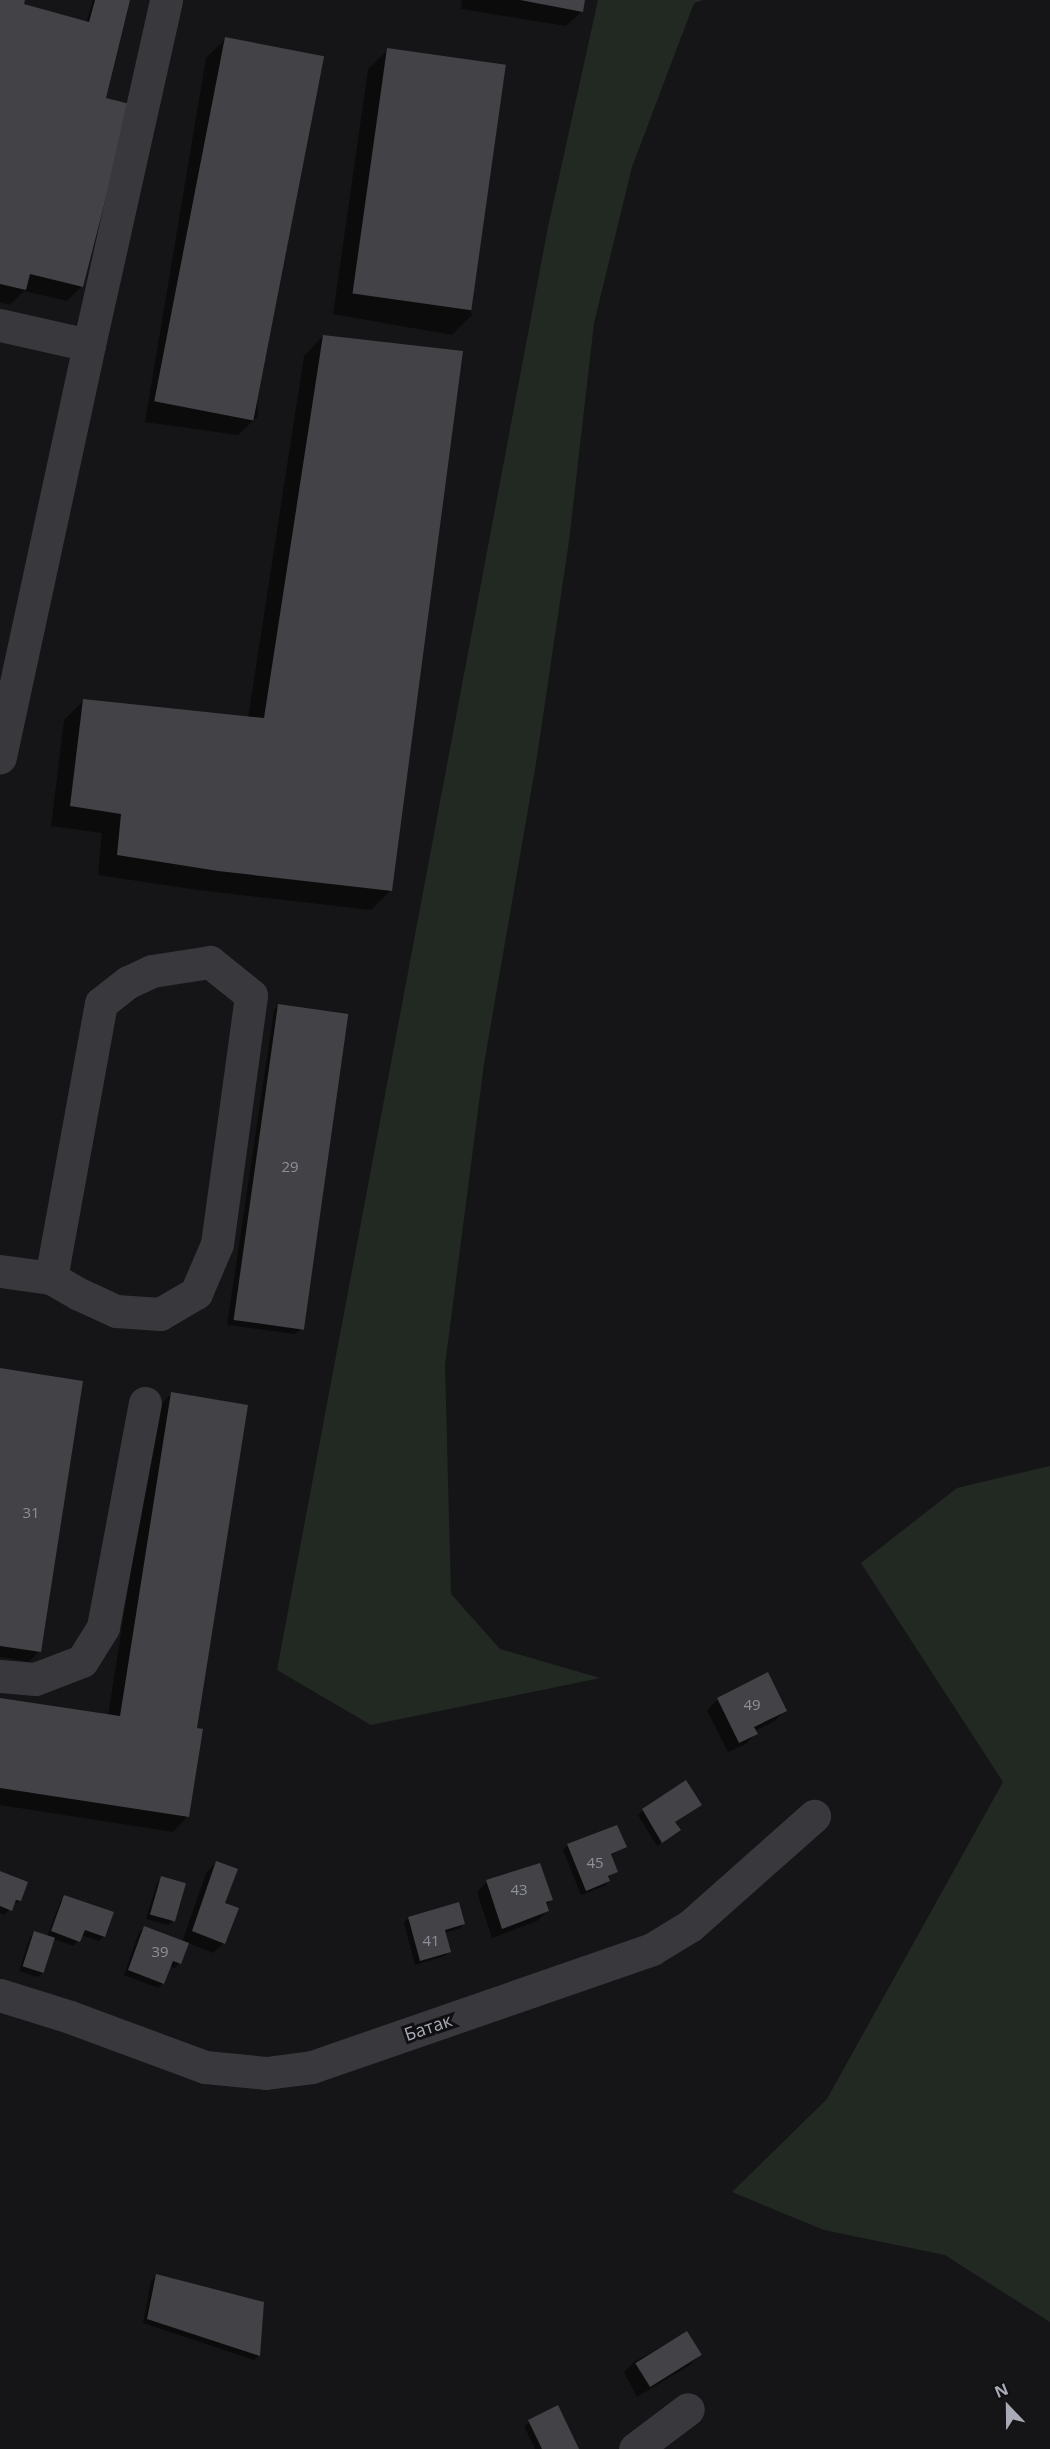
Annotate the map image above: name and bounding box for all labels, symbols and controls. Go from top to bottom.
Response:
house number: 29 [281,1158,299,1176]
house number: 31 [22,1504,40,1522]
house number: 49 [743,1696,761,1714]
house number: 45 [586,1854,604,1872]
house number: 43 [510,1881,528,1899]
house number: 41 [422,1932,440,1950]
house number: 39 [151,1943,169,1961]
street label: Батак [401,2009,455,2045]
north arrow [978,2377,1038,2437]
text: N [991,2378,1011,2403]

